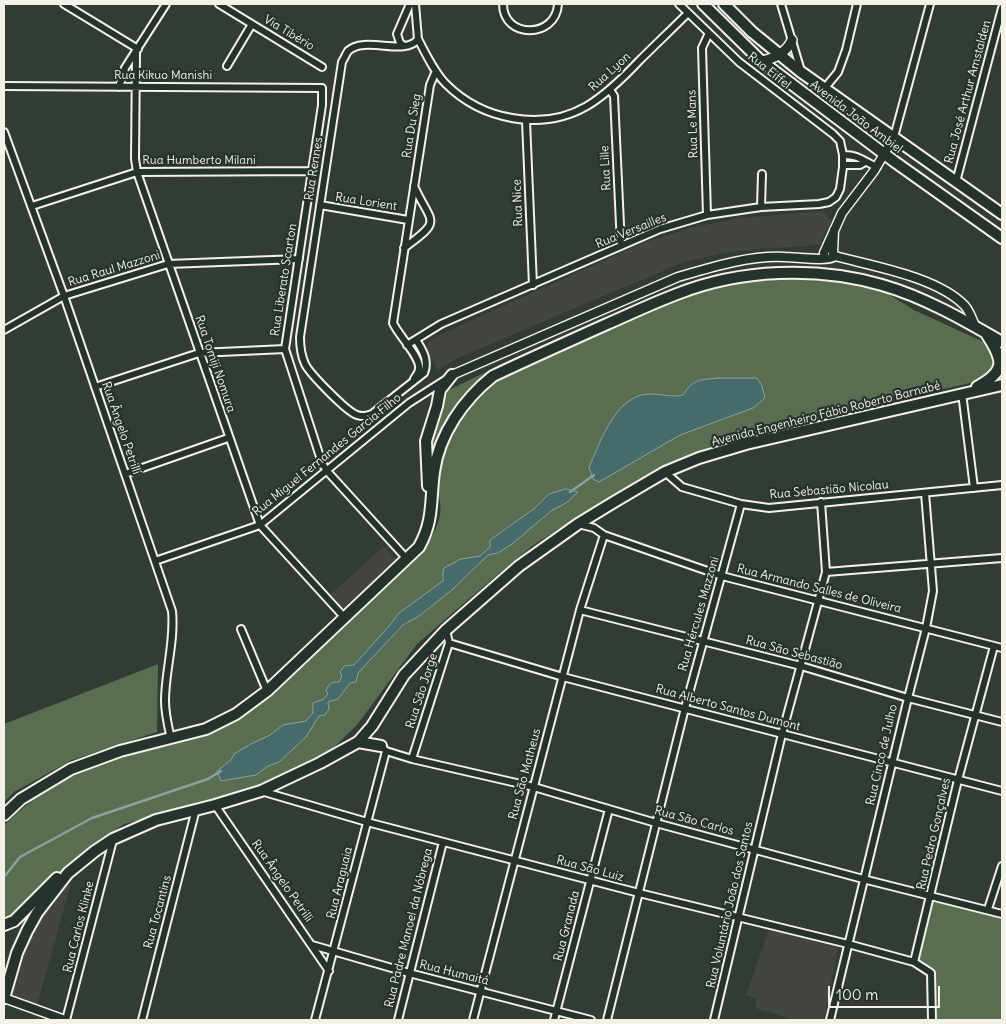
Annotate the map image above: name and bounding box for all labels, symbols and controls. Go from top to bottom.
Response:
street label: Via Tibério [261,12,317,54]
street label: Rua José Arthur Amstalden [942,19,994,165]
street label: Rua Lyon [586,50,634,94]
street label: Rua Eiffel [745,50,793,92]
street label: Rua Kikuo Manishi [114,69,212,83]
street label: Avenida João Ambiel [807,77,905,157]
street label: Rua Le Mans [685,89,701,159]
street label: Rua Du Sieg [400,93,424,159]
street label: Rua Rennes [302,136,326,202]
street label: Rua Lille [598,145,614,191]
street label: Rua Humberto Milani [142,154,256,168]
street label: Rua Nice [510,179,526,227]
street label: Rua Lorient [334,190,398,214]
street label: Rua Versailles [594,210,668,252]
street label: Rua Liberato Scarton [268,223,300,337]
street label: Rua Raul Mazzoni [66,248,162,290]
street label: Rua Tomiji Nomura [192,313,238,415]
street label: Avenida Engenheiro Fábio Roberto Barnabé [710,379,942,449]
street label: Rua Ângelo Petrilli [98,380,144,476]
street label: Rua Miguel Fernandes Garcia Filho [250,391,404,519]
street label: Rua Sebastião Nicolau [769,478,889,502]
street label: Rua Hércules Mazzoni [676,555,722,673]
street label: Rua Armando Salles de Oliveira [735,562,903,616]
street label: Rua São Sebastião [744,633,844,673]
street label: Rua São Jorge [403,652,441,730]
street label: Rua Alberto Santos Dumont [654,682,802,734]
street label: Rua Cinco de Julho [863,703,901,807]
street label: Rua São Matheus [506,727,544,821]
street label: Rua Pedro Gonçalves [914,777,954,891]
street label: Rua São Carlos [653,803,735,839]
street label: Rua Voluntário João dos Santos [704,820,756,990]
street label: Rua Ângelo Petrilli [248,837,316,925]
street label: Rua Araguaia [324,846,356,920]
street label: Rua Padre Manoel da Nóbrega [382,847,436,1009]
street label: Rua São Luiz [555,853,625,885]
street label: Rua Tocantins [141,874,175,950]
street label: Rua Carlos Klinke [61,880,97,974]
street label: Rua Granada [551,889,583,963]
street label: Rua Humaitá [418,957,490,989]
scale bar [831,976,944,1008]
text: 100 m [836,985,878,1004]

